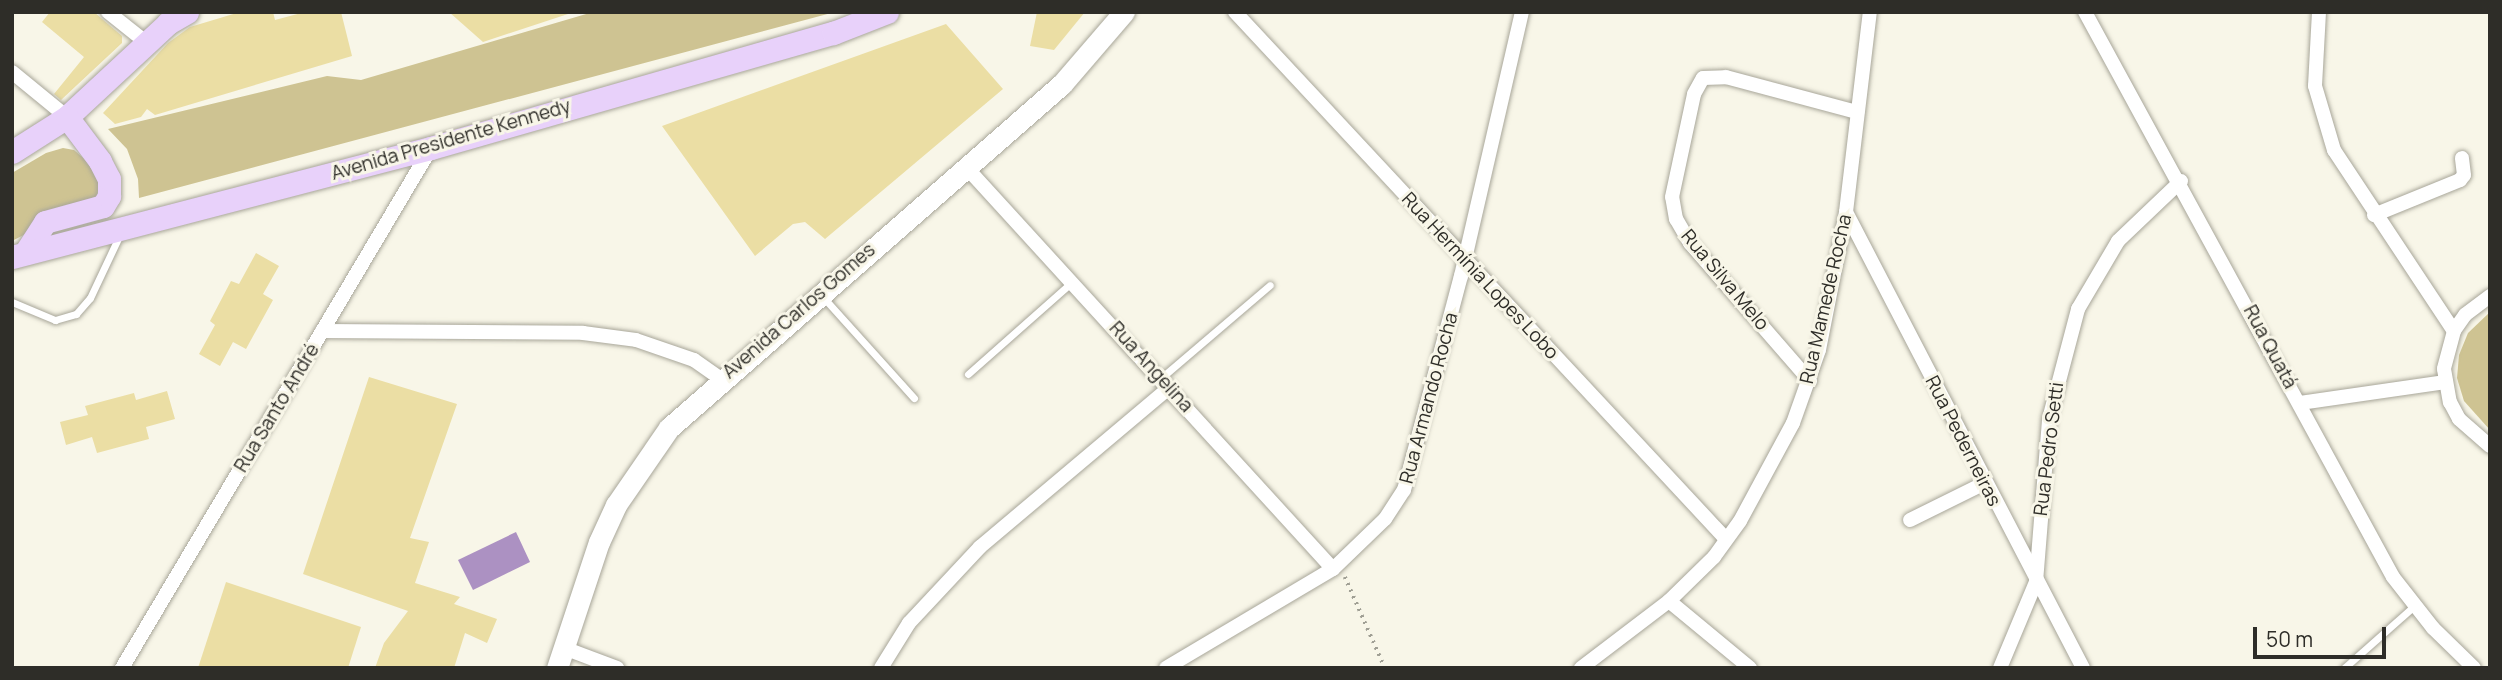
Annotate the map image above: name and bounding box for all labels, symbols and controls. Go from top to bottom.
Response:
street label: Avenida Presidente Kennedy [329,95,573,185]
street label: Rua Hermínia Lopes Lobo [1397,188,1563,364]
street label: Rua Mamede Rocha [1795,212,1857,386]
street label: Rua Silva Melo [1676,225,1774,335]
street label: Avenida Carlos Gomes [718,238,880,384]
street label: Rua Quatá [2238,301,2302,393]
street label: Rua Armando Rocha [1395,310,1463,486]
street label: Rua Angelina [1104,317,1198,417]
street label: Rua Santo André [230,340,324,476]
street label: Rua Pederneiras [1920,372,2006,510]
street label: Rua Pedro Setti [2029,381,2069,517]
scale bar [2257,614,2390,658]
text: 50 m [2266,625,2313,653]

